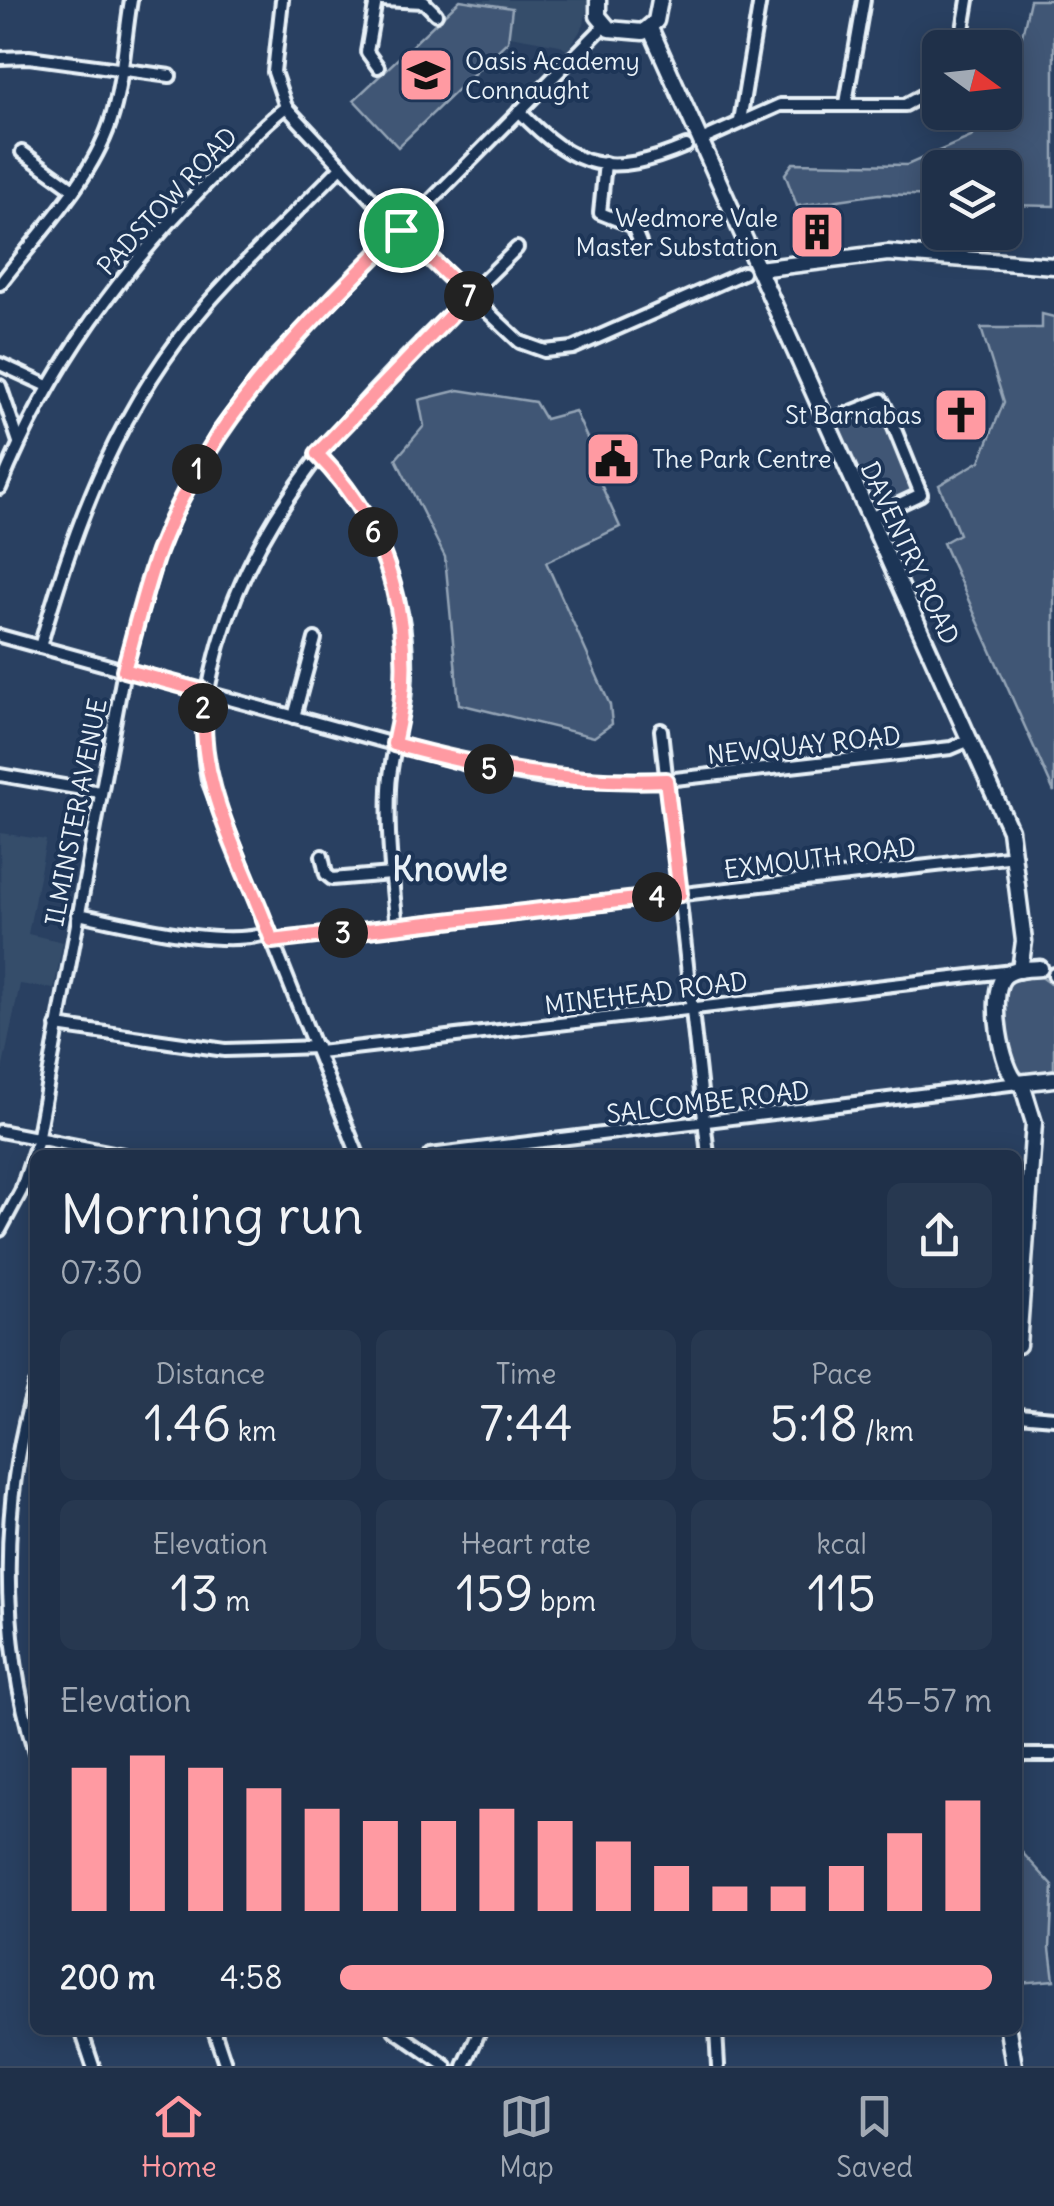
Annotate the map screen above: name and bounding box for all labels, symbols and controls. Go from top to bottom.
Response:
north arrow [922,30,1022,130]
map controls [922,30,1022,250]
school or university icon: Oasis Academy Connaught [396,45,456,105]
place label: Oasis Academy Connaught [465,45,640,106]
street label: PADSTOW ROAD [90,120,244,282]
button: layers [922,150,1022,250]
pin [359,188,444,273]
place label: Wedmore Vale Master Substation [576,202,778,263]
building icon: Wedmore Vale Master Substation [787,202,847,262]
icon: arrive [374,203,429,258]
pin: 7 [444,271,494,321]
text: 7 [462,278,476,314]
church icon: St Barnabas [931,385,991,445]
place label: St Barnabas [785,399,922,431]
public building icon: The Park Centre [583,429,643,489]
place label: The Park Centre [652,443,831,475]
pin: 1 [172,444,222,494]
text: 1 [191,451,203,487]
street label: DAVENTRY ROAD [854,456,966,650]
pin: 6 [348,507,398,557]
text: 6 [365,514,381,550]
pin: 2 [178,683,228,733]
text: 2 [195,690,211,726]
street label: ILMINSTER AVENUE [38,695,114,929]
street label: NEWQUAY ROAD [706,719,902,771]
pin: 5 [464,744,514,794]
text: 5 [481,751,497,787]
street label: EXMOUTH ROAD [722,830,918,886]
district label: Knowle [392,846,508,890]
pin: 4 [632,872,682,922]
text: 4 [649,879,665,915]
pin: 3 [318,908,368,958]
text: 3 [335,915,351,951]
street label: MINEHEAD ROAD [543,965,749,1021]
street label: SALCOMBE ROAD [605,1074,811,1130]
text: Morning run [60,1180,364,1249]
button: share [887,1183,992,1288]
text: 07:30 [60,1252,143,1293]
text: Distance [156,1356,265,1392]
text: Time [496,1356,556,1392]
text: Pace [811,1356,872,1392]
text: 1.46 [144,1392,231,1455]
text: 7:44 [479,1392,573,1455]
text: 5:18 [769,1392,858,1455]
text: km [231,1413,277,1449]
text: /km [858,1413,914,1449]
text: Elevation [153,1526,268,1562]
text: Heart rate [461,1526,591,1562]
text: kcal [816,1526,867,1562]
text: 13 [171,1562,219,1625]
text: 159 [456,1562,533,1625]
text: 115 [807,1562,876,1625]
text: m [219,1583,250,1619]
text: bpm [533,1583,596,1619]
text: Elevation [60,1680,191,1721]
text: 45–57 m [867,1680,992,1721]
text: 200 m [60,1957,155,1998]
text: 4:58 [220,1957,283,1998]
tab: Home [141,2089,217,2185]
tab: Map [499,2089,554,2185]
tab: Saved [836,2089,913,2185]

